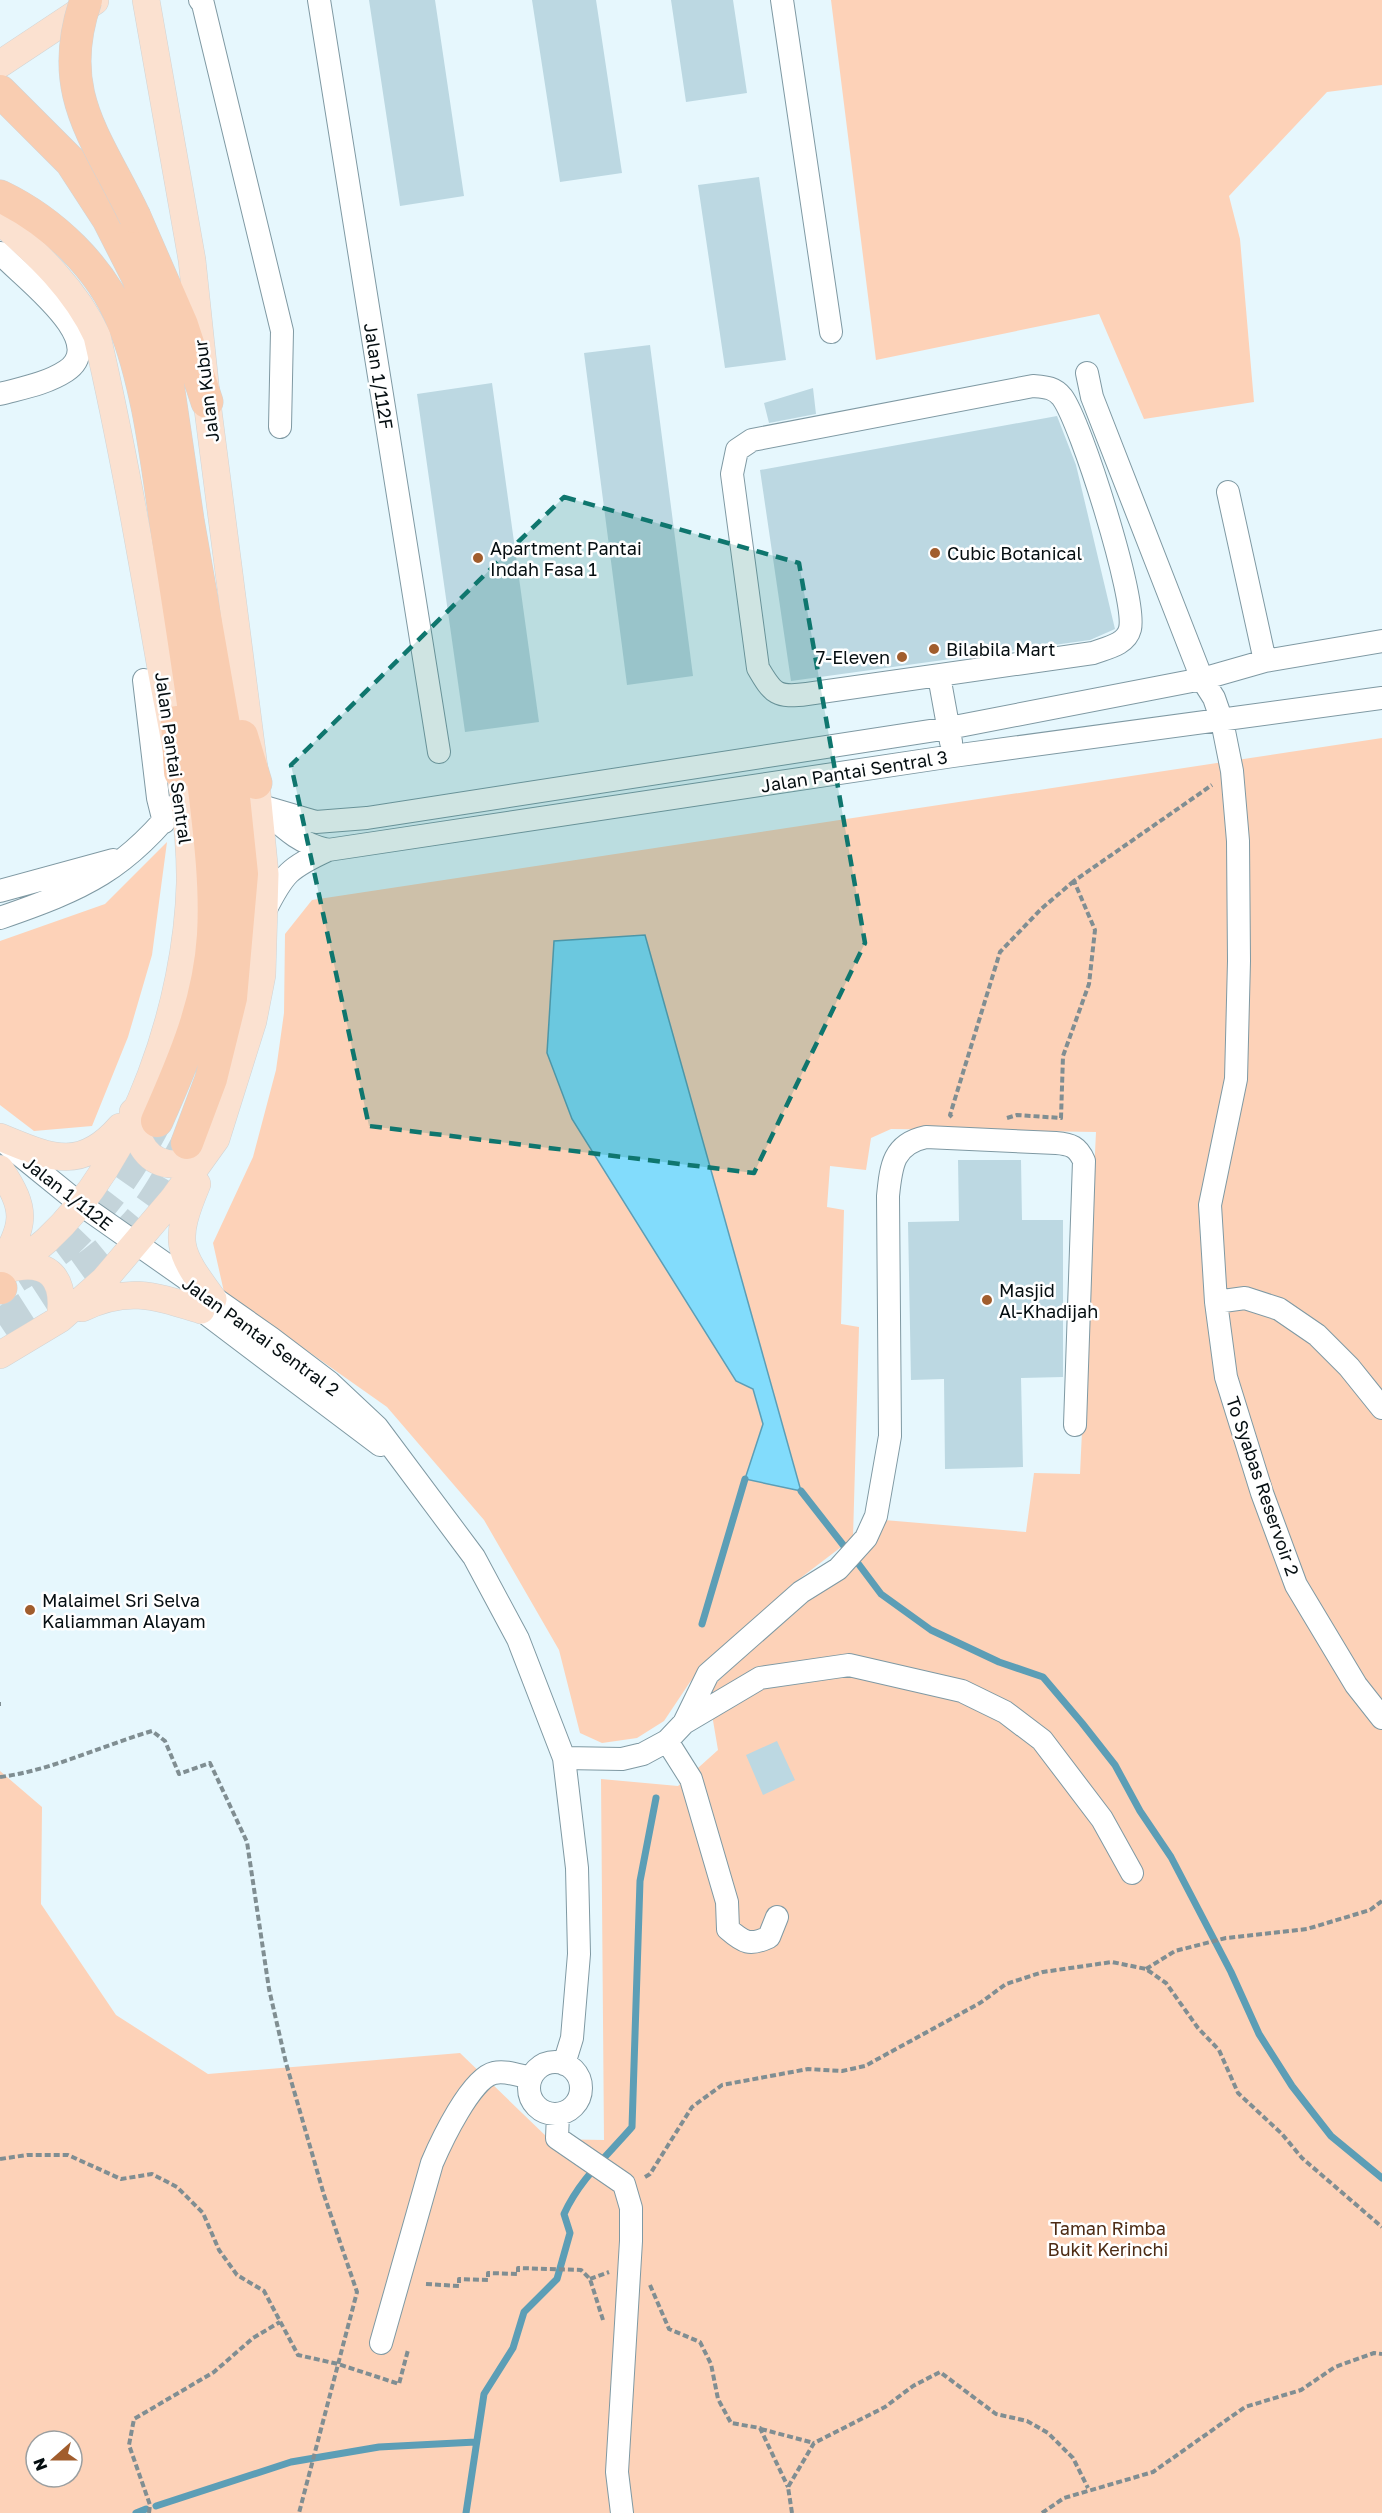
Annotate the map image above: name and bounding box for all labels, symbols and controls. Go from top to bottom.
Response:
street label: Jalan 1/112F [360,321,398,431]
street label: Jalan Kubur [189,338,223,444]
place label: Apartment Pantai Indah Fasa 1 [490,537,642,580]
place label: Cubic Botanical [947,542,1082,564]
marker: Cubic Botanical [928,546,942,560]
marker: Apartment Pantai Indah Fasa 1 [471,551,485,565]
place label: Bilabila Mart [946,638,1055,660]
marker: Bilabila Mart [927,642,941,656]
place label: 7-Eleven [816,646,890,668]
marker: 7-Eleven [895,650,909,664]
street label: Jalan Pantai Sentral [151,670,197,846]
street label: Jalan Pantai Sentral 3 [759,745,949,797]
street label: Jalan 1/112E [19,1151,117,1235]
street label: Jalan Pantai Sentral 2 [178,1272,344,1400]
place label: Masjid Al-Khadijah [999,1279,1098,1322]
marker: Masjid Al-Khadijah [980,1293,994,1307]
street label: To Syabas Reservoir 2 [1222,1393,1304,1579]
place label: Malaimel Sri Selva Kaliamman Alayam [42,1589,206,1632]
marker: Malaimel Sri Selva Kaliamman Alayam [23,1603,37,1617]
park label: Taman Rimba Bukit Kerinchi [1048,2217,1168,2260]
north arrow [24,2429,84,2489]
text: N [28,2455,52,2474]

